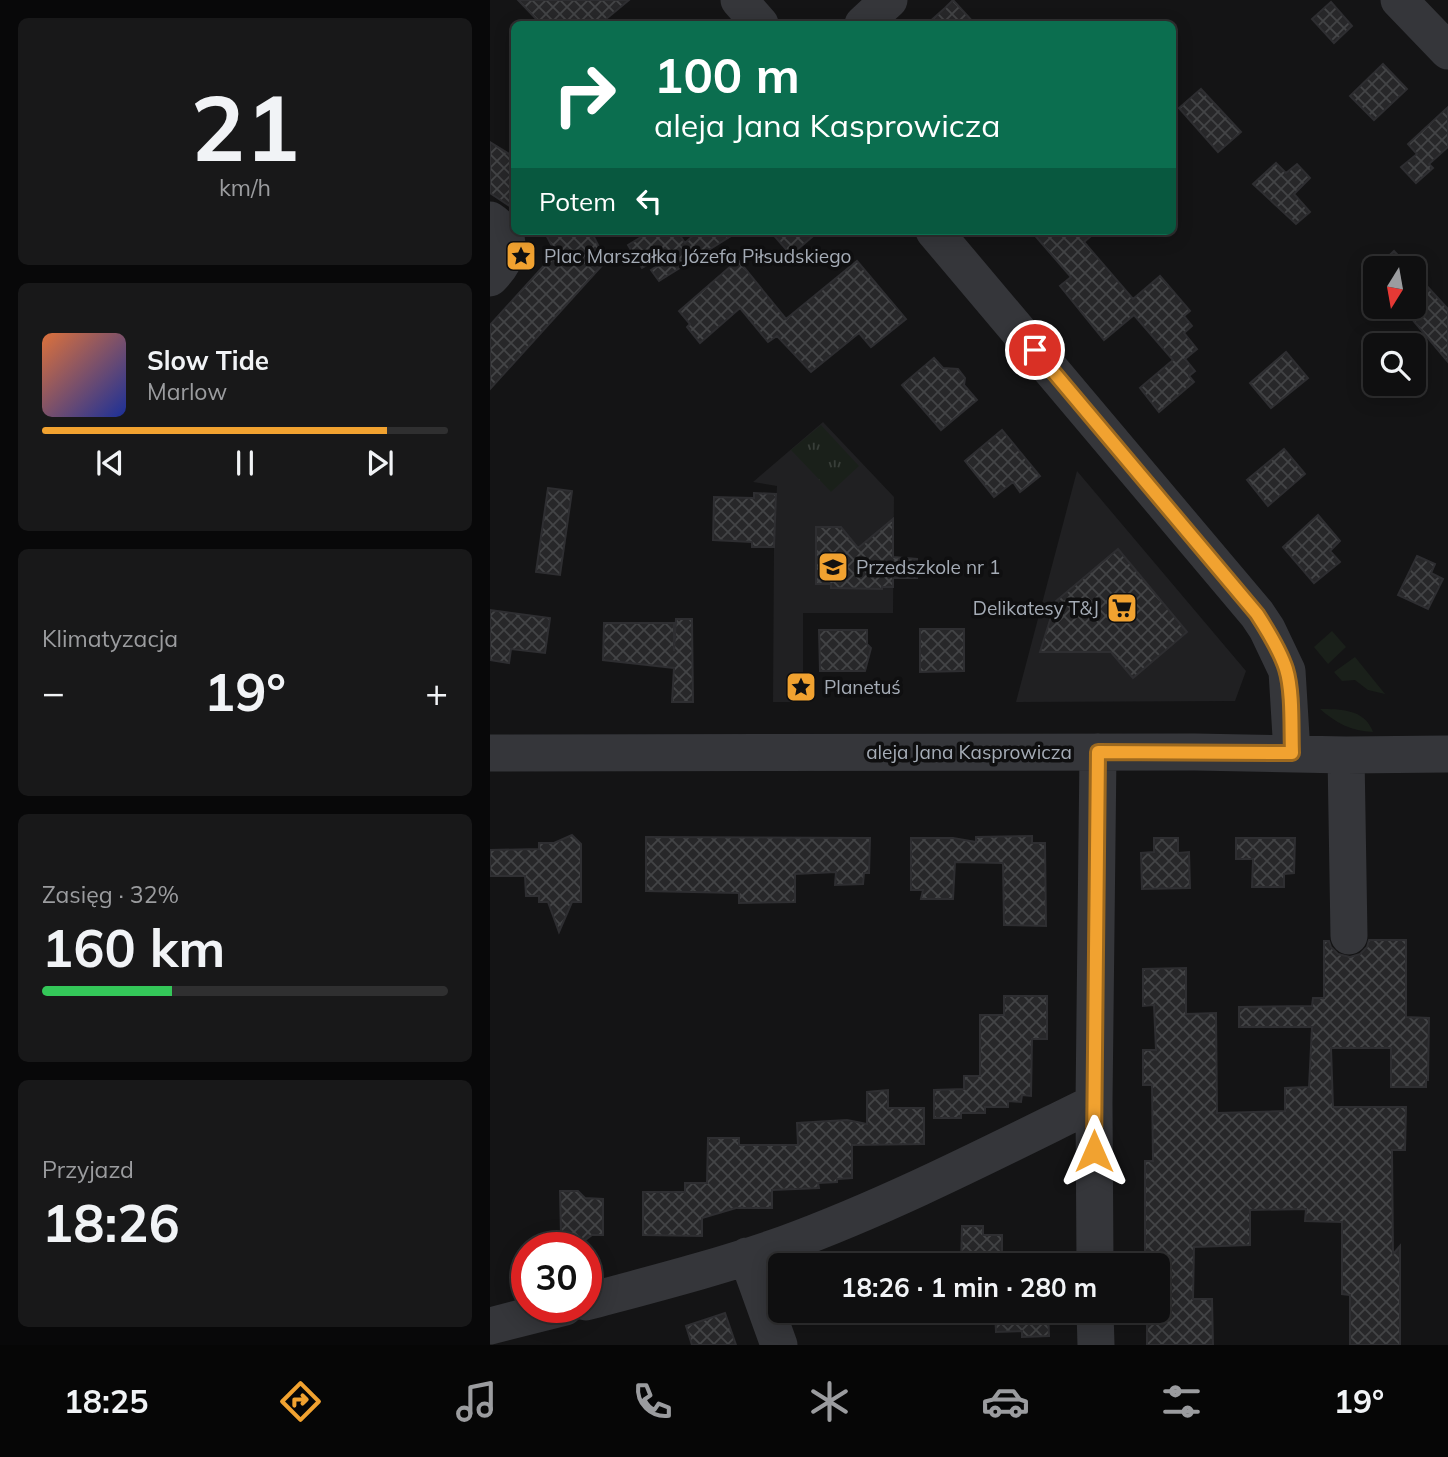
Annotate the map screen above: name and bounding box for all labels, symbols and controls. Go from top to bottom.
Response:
text: 100 m [654,44,800,105]
icon: right [539,49,630,140]
text: 21 [190,70,300,184]
text: aleja Jana Kasprowicza [654,105,1000,145]
text: km/h [219,173,271,202]
icon: left [630,182,668,220]
text: Potem [539,185,616,218]
place icon: Plac Marszałka Józefa Piłsudskiego [504,239,538,273]
place label: Plac Marszałka Józefa Piłsudskiego [544,244,851,268]
north arrow [1363,256,1426,318]
map controls [1363,256,1426,396]
pin [1005,320,1065,380]
icon: arrive [1016,331,1054,369]
button: search [1363,333,1426,396]
text: Slow Tide [147,344,269,377]
text: Marlow [147,377,227,406]
icon: previous [91,444,129,482]
icon: pause [226,444,264,482]
icon: next [361,444,399,482]
school or university icon: Przedszkole nr 1 [816,550,850,584]
place label: Przedszkole nr 1 [856,555,1000,579]
supermarket icon: Delikatesy T&J [1105,591,1139,625]
place label: Delikatesy T&J [973,596,1099,620]
text: Klimatyzacja [42,624,178,653]
text: 19° [204,659,286,724]
text: − [42,668,65,716]
text: + [425,668,448,716]
place icon: Planetuś [784,670,818,704]
place label: Planetuś [824,675,901,699]
street label: aleja Jana Kasprowicza [866,740,1072,764]
text: Zasięg · 32% [42,880,179,909]
text: 160 km [42,915,225,980]
position arrow [1057,1114,1131,1188]
text: Przyjazd [42,1155,134,1184]
text: 18:26 [42,1190,180,1255]
speed limit sign: 30 [511,1232,602,1323]
text: 18:26 · 1 min · 280 m [841,1271,1097,1304]
icon: directions [276,1377,325,1426]
icon: music [452,1377,501,1426]
icon: phone [628,1377,677,1426]
icon: climate [805,1377,854,1426]
icon: car [981,1377,1030,1426]
icon: filters [1157,1377,1206,1426]
text: 18:25 [64,1381,148,1421]
text: 19° [1334,1381,1384,1421]

